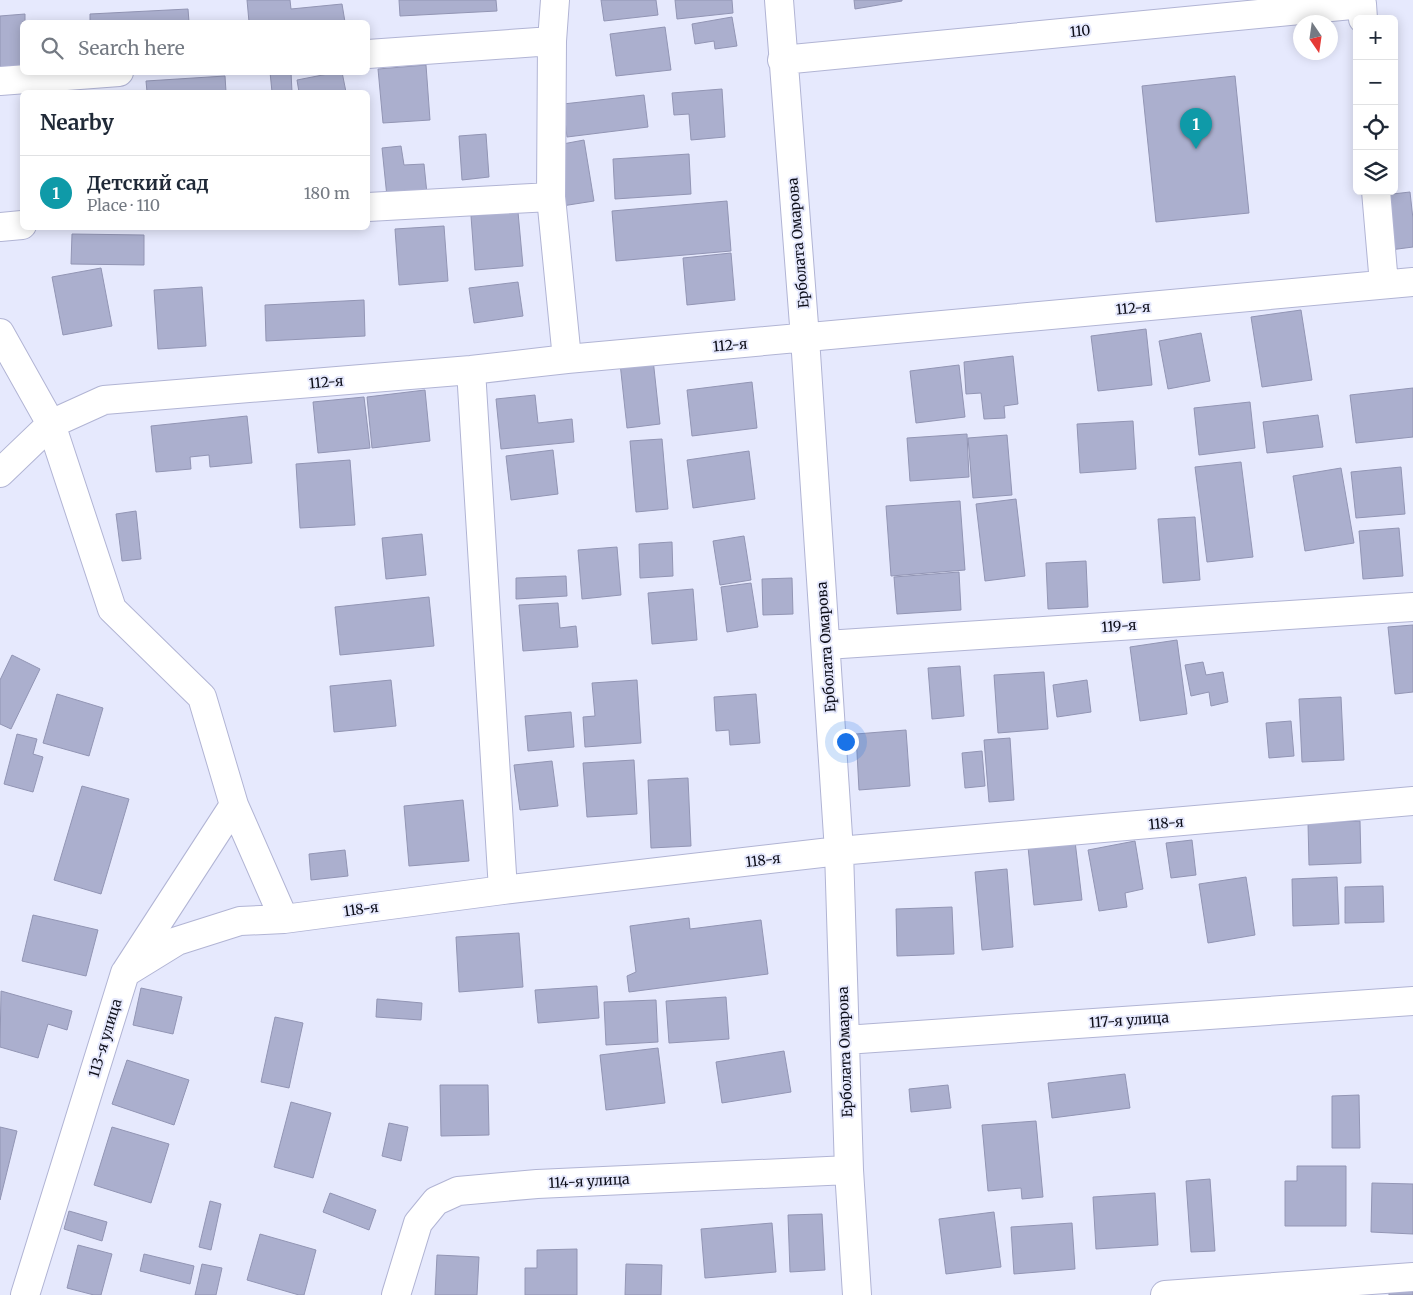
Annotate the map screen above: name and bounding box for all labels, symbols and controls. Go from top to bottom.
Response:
north arrow [1293,15,1338,60]
map controls [1353,15,1398,195]
button: + [1353,15,1398,60]
search box [20,20,370,75]
street label: 110 [1069,21,1091,41]
icon: search [38,34,66,62]
text: Search here [78,36,185,60]
button: − [1353,60,1398,105]
button: locate [1353,105,1398,150]
pin: 1 [1180,108,1212,149]
text: Nearby [40,109,114,136]
button: layers [1353,150,1398,195]
text: Детский сад [87,171,209,195]
street label: Ерболата Омарова [783,176,813,309]
text: 1 [52,183,60,203]
text: 180 m [304,183,350,203]
text: Place · 110 [87,195,160,215]
street label: 112-я [1115,298,1151,318]
street label: 112-я [712,335,748,355]
street label: 112-я [308,372,344,392]
street label: Ерболата Омарова [812,581,840,713]
street label: 119-я [1101,616,1137,636]
your location [833,729,859,755]
street label: 118-я [1148,813,1184,833]
street label: 118-я [744,849,782,871]
street label: 118-я [342,898,380,920]
street label: Ерболата Омарова [834,986,856,1118]
street label: 113-я улица [85,996,126,1079]
street label: 117-я улица [1088,1008,1170,1032]
street label: 114-я улица [548,1170,631,1192]

